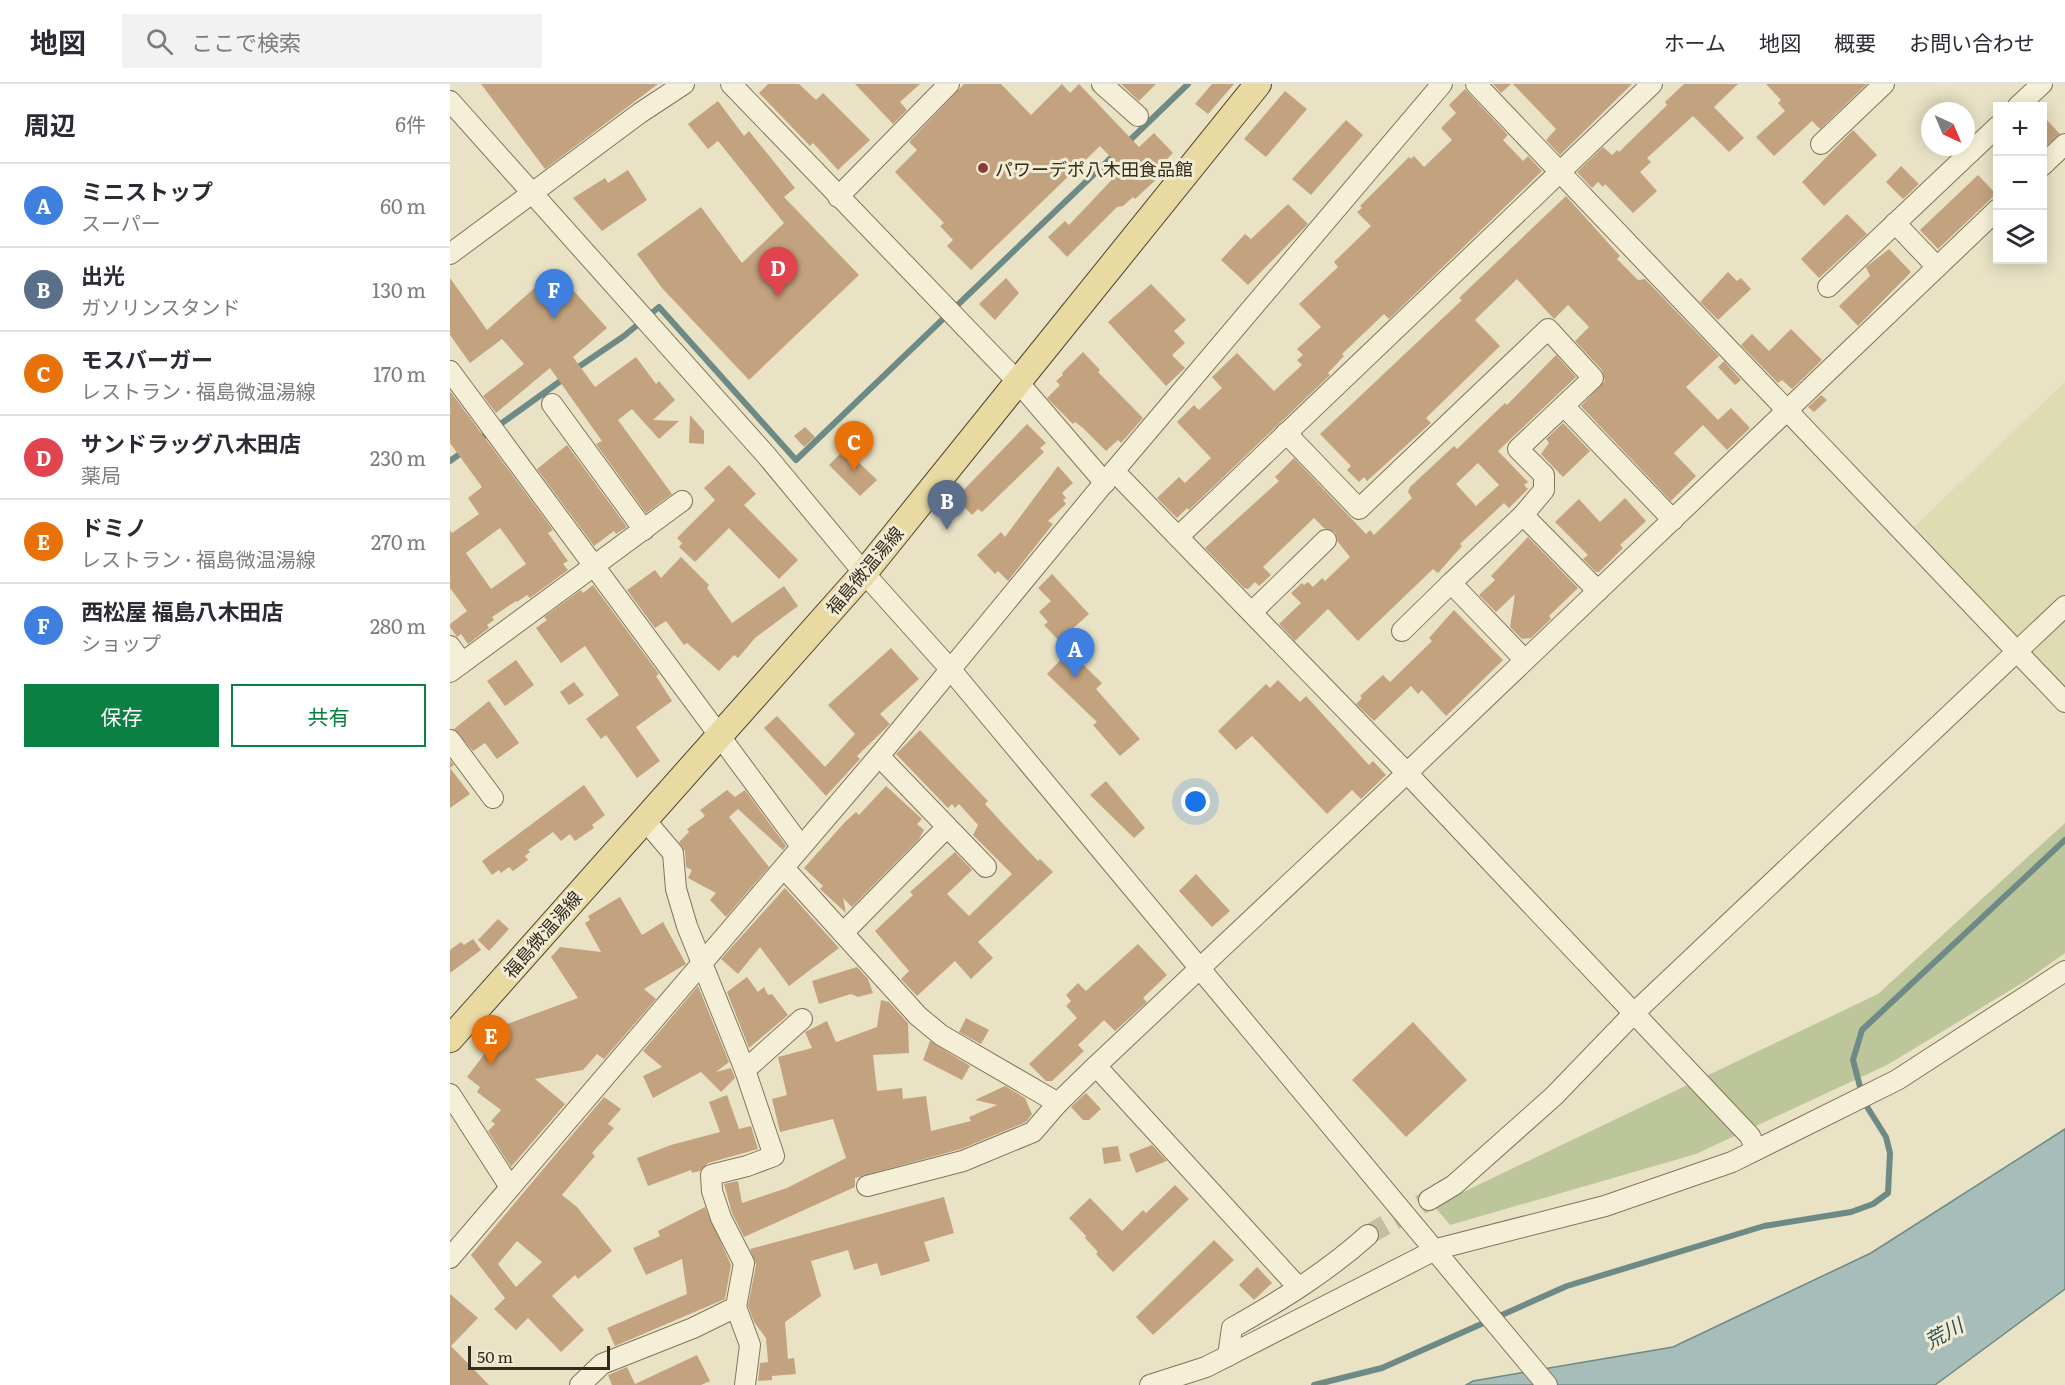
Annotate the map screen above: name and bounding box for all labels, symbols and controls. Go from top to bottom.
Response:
search box [122,14,542,68]
text: 地図 [30,20,86,62]
icon: search [143,25,176,58]
text: ここで検索 [191,25,301,58]
text: ホーム [1664,26,1726,57]
text: 地図 [1759,26,1801,57]
text: 概要 [1834,26,1876,57]
text: お問い合わせ [1909,26,2035,57]
north arrow [1921,102,1975,156]
map controls [1993,102,2047,264]
button: + [1993,102,2047,156]
text: 周辺 [24,104,76,143]
text: 6件 [395,108,426,138]
place label: パワーデポ八木田食品館 [995,155,1193,182]
button: − [1993,156,2047,210]
marker: パワーデポ八木田食品館 [976,161,990,175]
text: ミニストップ [81,174,213,207]
text: A [36,190,51,220]
text: 60 m [380,190,426,220]
text: スーパー [81,207,161,237]
button: layers [1993,210,2047,264]
pin: D [758,248,798,297]
text: 出光 [81,258,125,291]
pin: F [534,270,574,319]
text: B [37,274,50,304]
text: 130 m [372,274,426,304]
text: ガソリンスタンド [81,291,241,321]
text: モスバーガー [81,342,213,375]
text: C [36,358,51,388]
text: 170 m [373,358,426,388]
text: レストラン · 福島微温湯線 [81,375,316,405]
pin: C [834,422,874,471]
text: サンドラッグ八木田店 [81,426,301,459]
text: D [36,442,51,472]
text: 230 m [370,442,426,472]
text: 薬局 [81,459,121,489]
pin: B [928,480,966,530]
text: ドミノ [81,510,147,543]
street label: 福島微温湯線 [819,520,909,620]
text: E [37,526,50,556]
text: 270 m [371,526,426,556]
text: レストラン · 福島微温湯線 [81,543,316,573]
text: 西松屋 福島八木田店 [81,594,283,627]
text: F [37,610,50,640]
text: 280 m [370,610,426,640]
text: ショップ [81,627,161,657]
pin: A [1056,628,1094,678]
button: 保存 [24,684,219,747]
button: 共有 [231,684,426,747]
your location [1181,787,1210,816]
street label: 福島微温湯線 [496,884,588,984]
pin: E [472,1016,510,1065]
water label: 荒川 [1918,1308,1970,1355]
scale bar [468,1343,610,1370]
text: 50 m [477,1344,513,1368]

